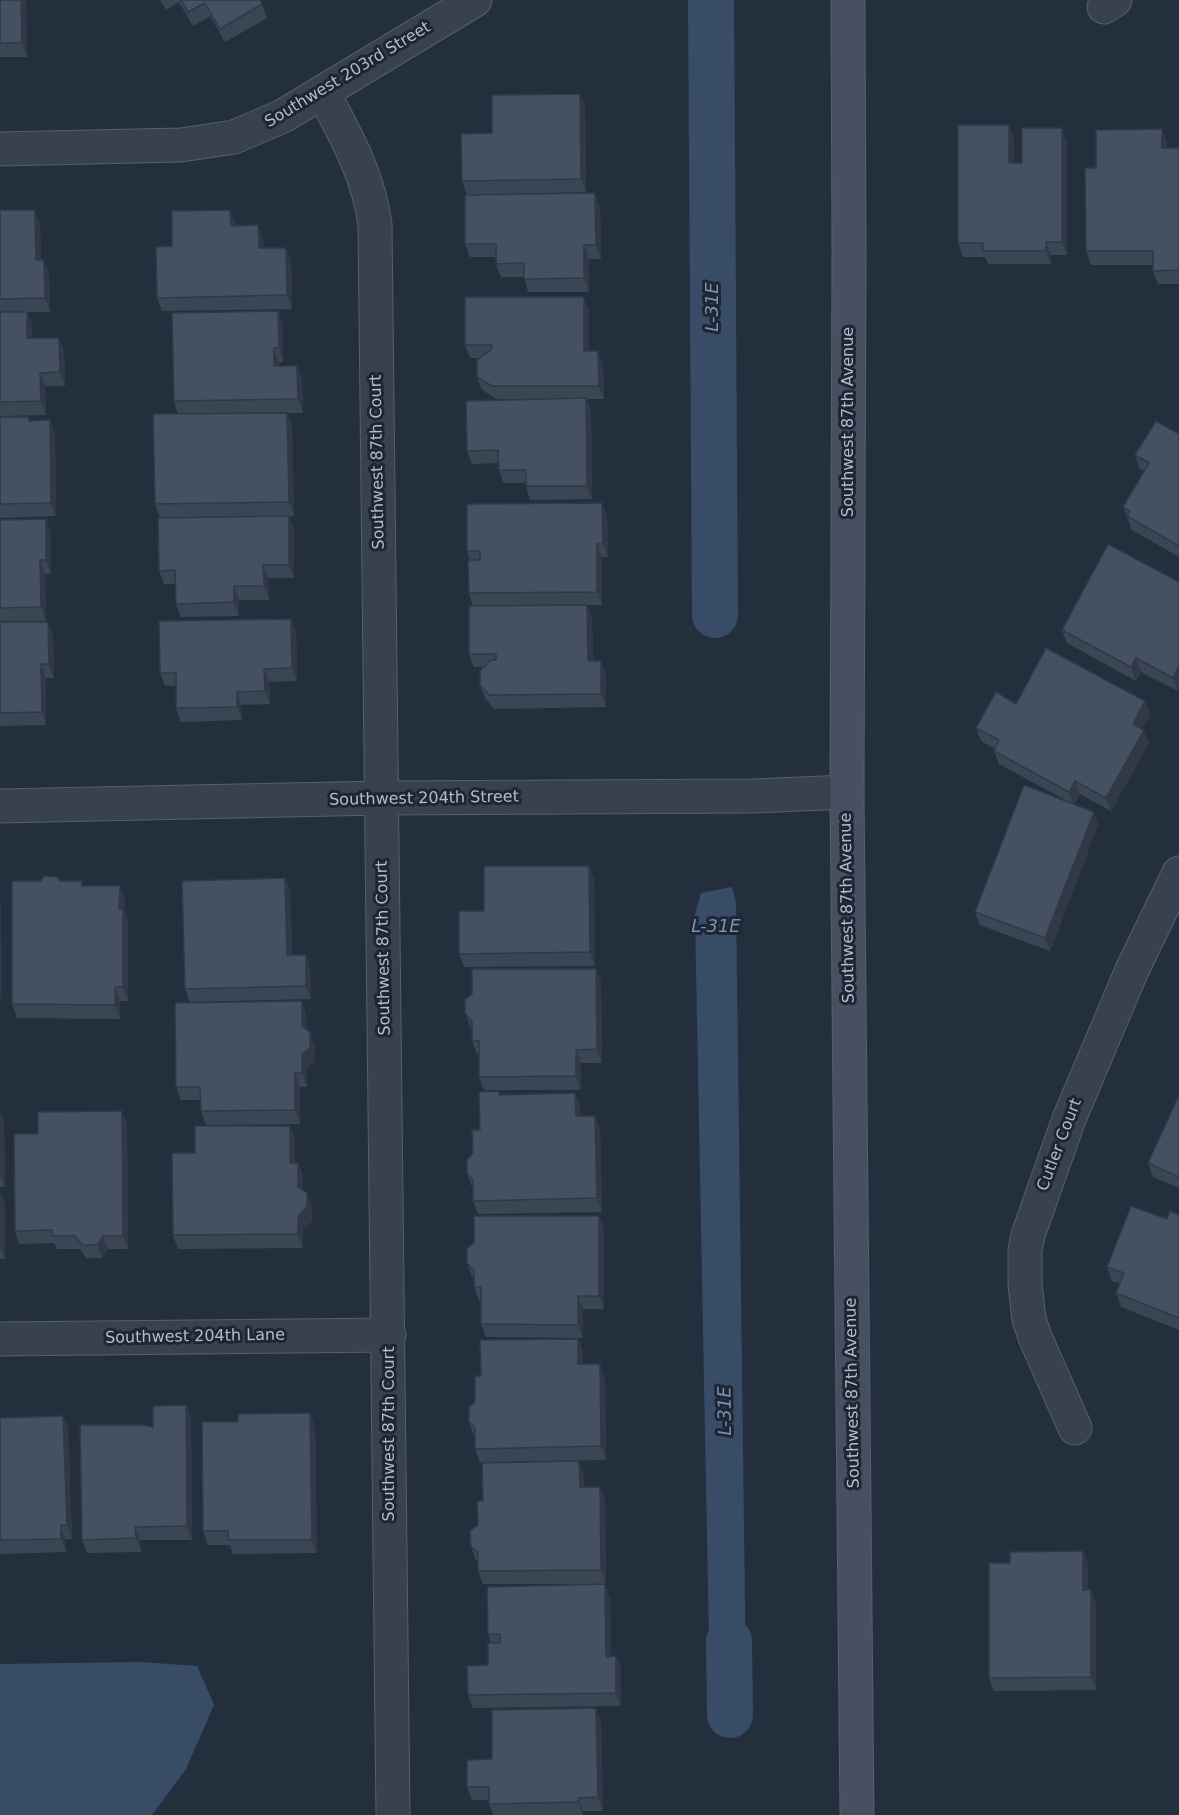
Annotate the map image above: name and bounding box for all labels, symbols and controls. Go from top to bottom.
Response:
street label: Southwest 203rd Street [262,18,434,132]
water label: L-31E [702,282,724,332]
street label: Southwest 87th Avenue [839,327,859,517]
street label: Southwest 87th Court [367,374,389,550]
street label: Southwest 204th Street [329,788,519,810]
street label: Southwest 87th Avenue [837,813,859,1003]
street label: Southwest 87th Court [373,860,395,1036]
water label: L-31E [691,916,741,938]
street label: Cutler Court [1034,1096,1086,1194]
street label: Southwest 87th Avenue [842,1298,864,1488]
street label: Southwest 204th Lane [105,1326,285,1348]
street label: Southwest 87th Court [380,1347,400,1521]
water label: L-31E [715,1386,737,1436]

